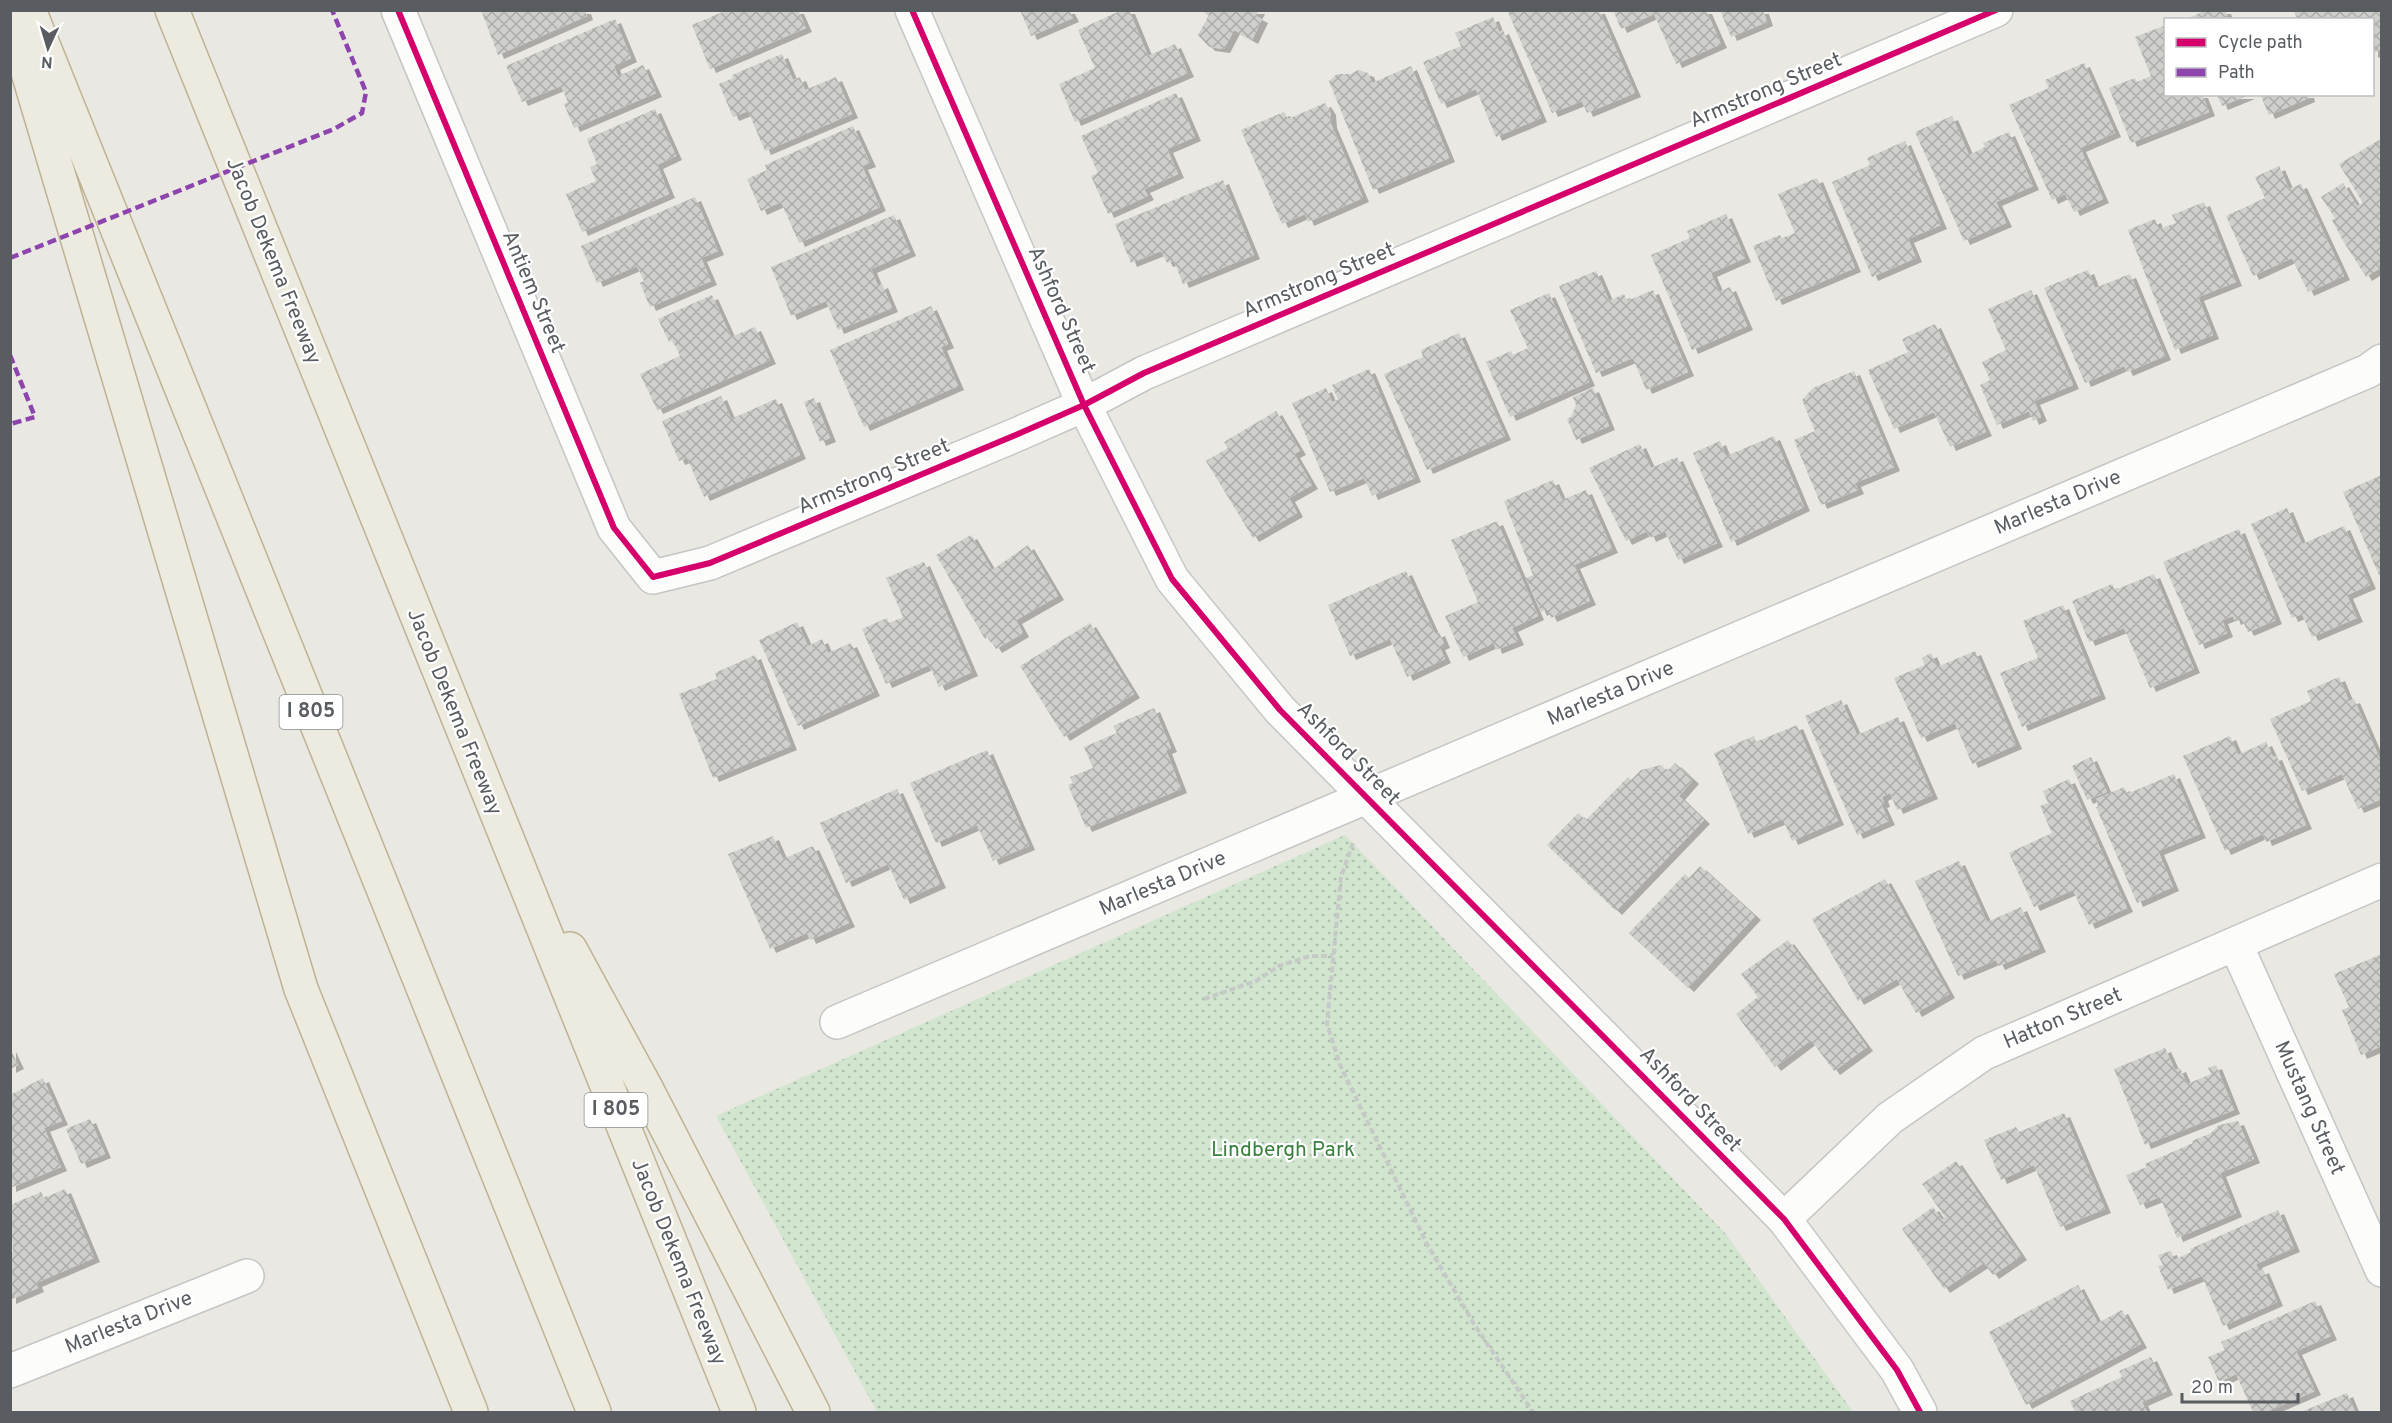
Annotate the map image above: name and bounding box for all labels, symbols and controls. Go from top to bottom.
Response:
north arrow [18,18,78,78]
legend [2164,18,2374,96]
text: Cycle path [2218,32,2303,55]
street label: Armstrong Street [1686,47,1846,135]
text: N [41,51,54,71]
text: Path [2218,62,2255,85]
street label: Jacob Dekema Freeway [219,154,327,368]
street label: Antiem Street [495,227,571,357]
street label: Armstrong Street [1239,237,1399,325]
street label: Ashford Street [1021,242,1101,378]
street label: Armstrong Street [794,433,954,521]
street label: Marlesta Drive [1990,464,2126,542]
street label: Jacob Dekema Freeway [400,605,508,819]
street label: Marlesta Drive [1543,655,1679,733]
road number: I 805 [280,695,342,729]
street label: Ashford Street [1290,696,1406,812]
street label: Marlesta Drive [1095,845,1231,923]
street label: Hatton Street [2000,982,2126,1056]
street label: Mustang Street [2267,1037,2351,1179]
street label: Ashford Street [1633,1042,1747,1158]
road number: I 805 [584,1093,648,1127]
park label: Lindbergh Park [1211,1137,1355,1164]
street label: Jacob Dekema Freeway [624,1155,732,1369]
street label: Marlesta Drive [61,1285,197,1361]
scale bar [2182,1366,2298,1404]
text: 20 m [2191,1377,2233,1400]

